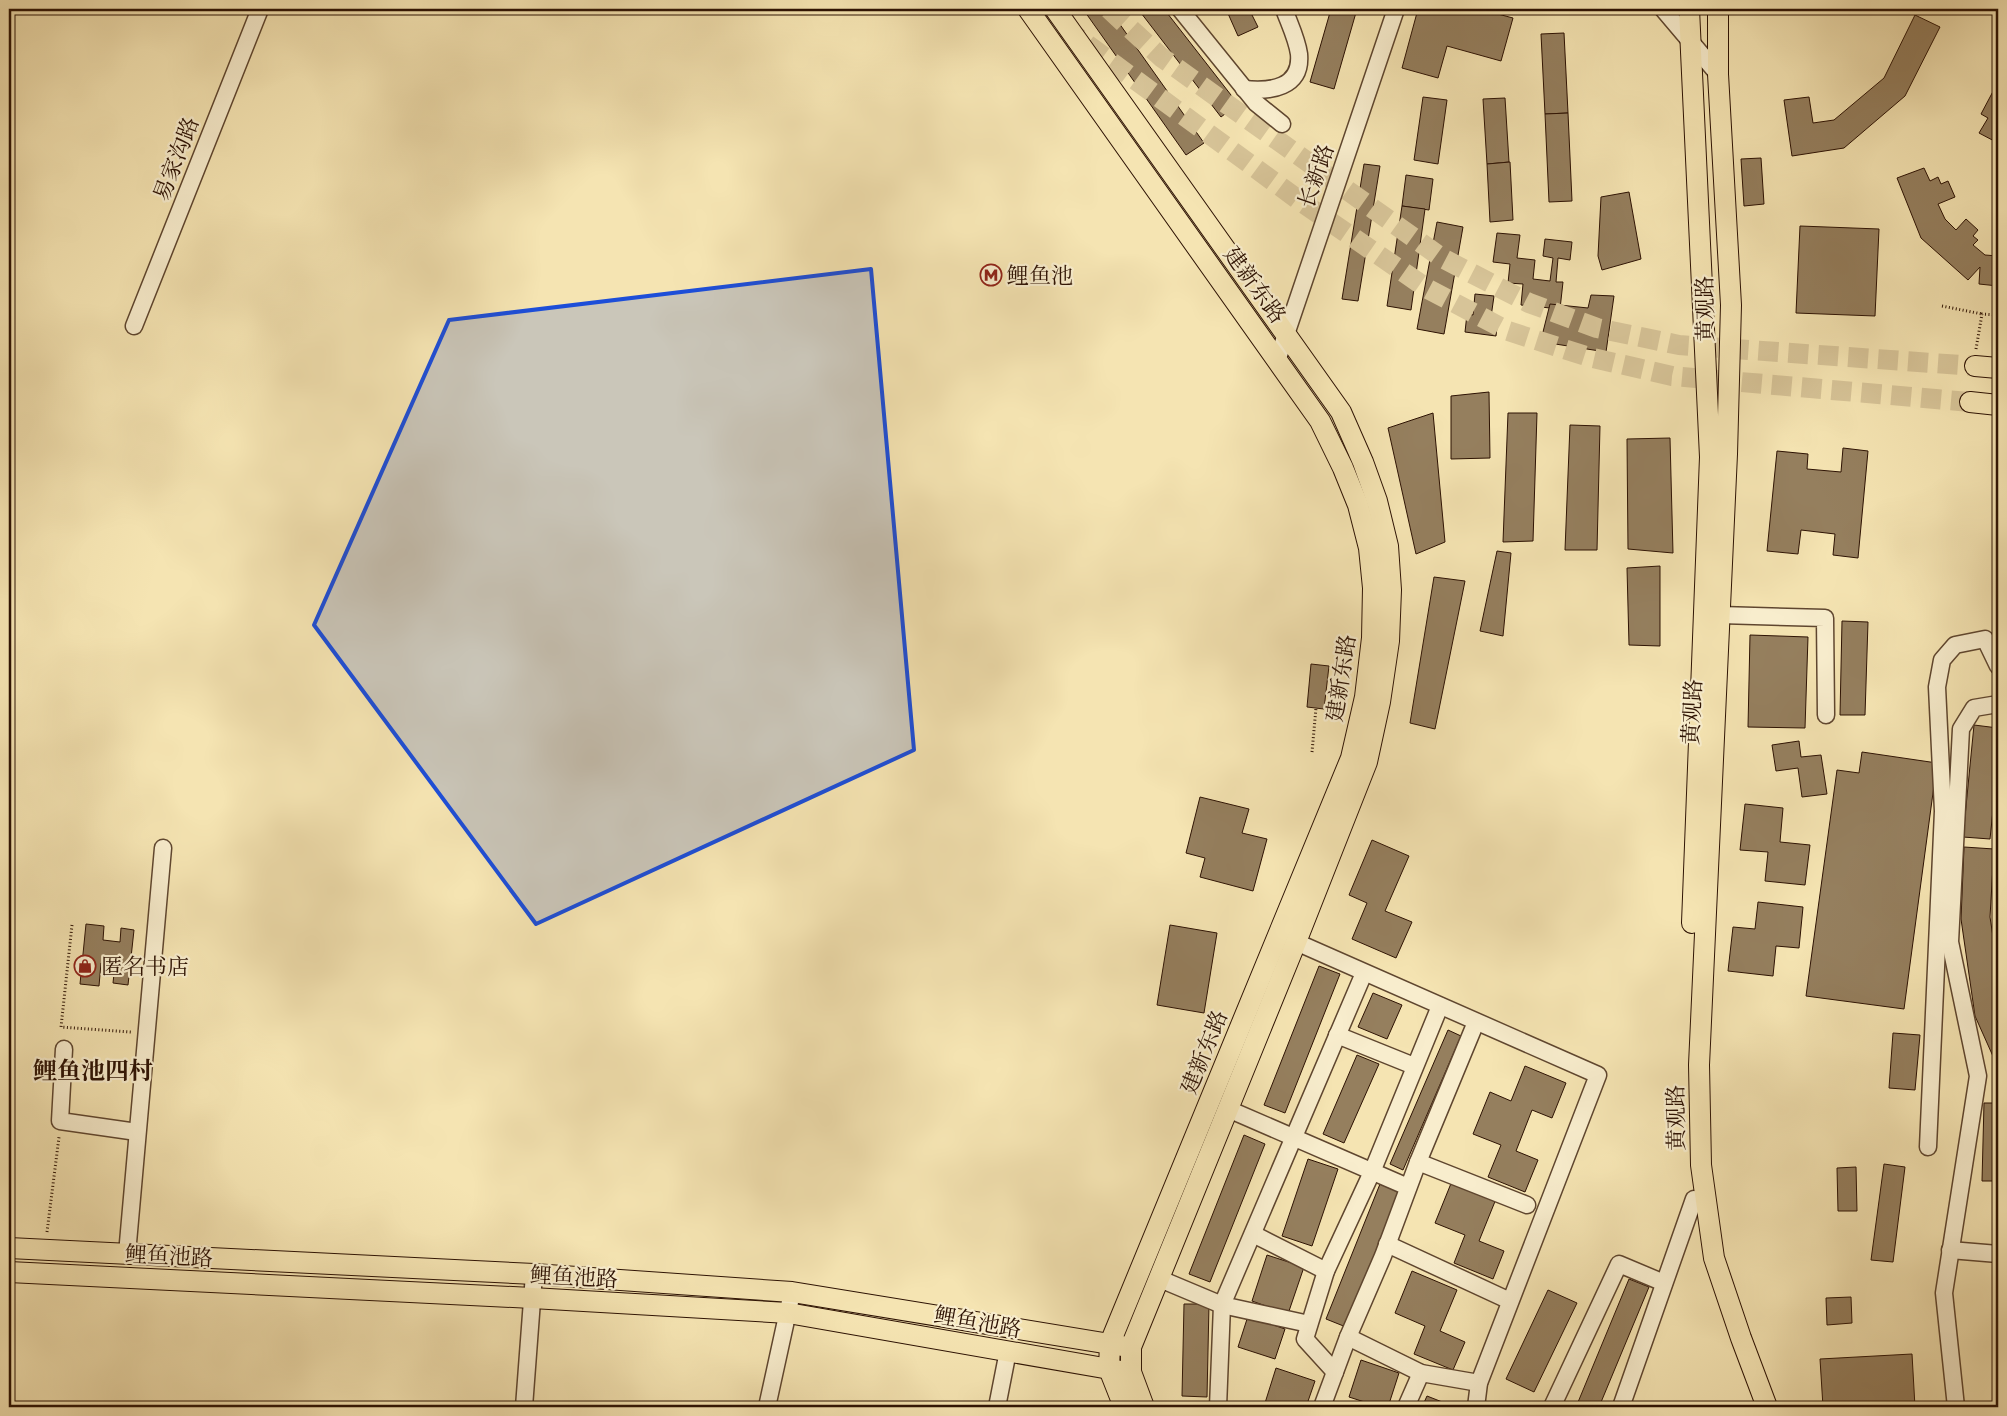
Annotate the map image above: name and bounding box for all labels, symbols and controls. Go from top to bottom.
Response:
street label: 易家沟路 [147,113,205,205]
street label: 长新路 [1292,140,1340,212]
street label: 建新东路 [1217,241,1293,329]
place label: 鲤鱼池 [1007,261,1073,290]
metro station icon: 鲤鱼池 [979,263,1003,287]
street label: 黄观路 [1690,276,1720,342]
street label: 建新东路 [1320,632,1362,724]
street label: 黄观路 [1676,678,1708,746]
place label: 匿名书店 [101,952,189,981]
shop icon: 匿名书店 [73,954,97,978]
street label: 建新东路 [1174,1006,1234,1098]
district label: 鲤鱼池四村 [33,1055,153,1086]
street label: 黄观路 [1661,1085,1691,1151]
street label: 鲤鱼池路 [124,1239,214,1273]
street label: 鲤鱼池路 [529,1260,619,1294]
street label: 鲤鱼池路 [932,1300,1024,1344]

